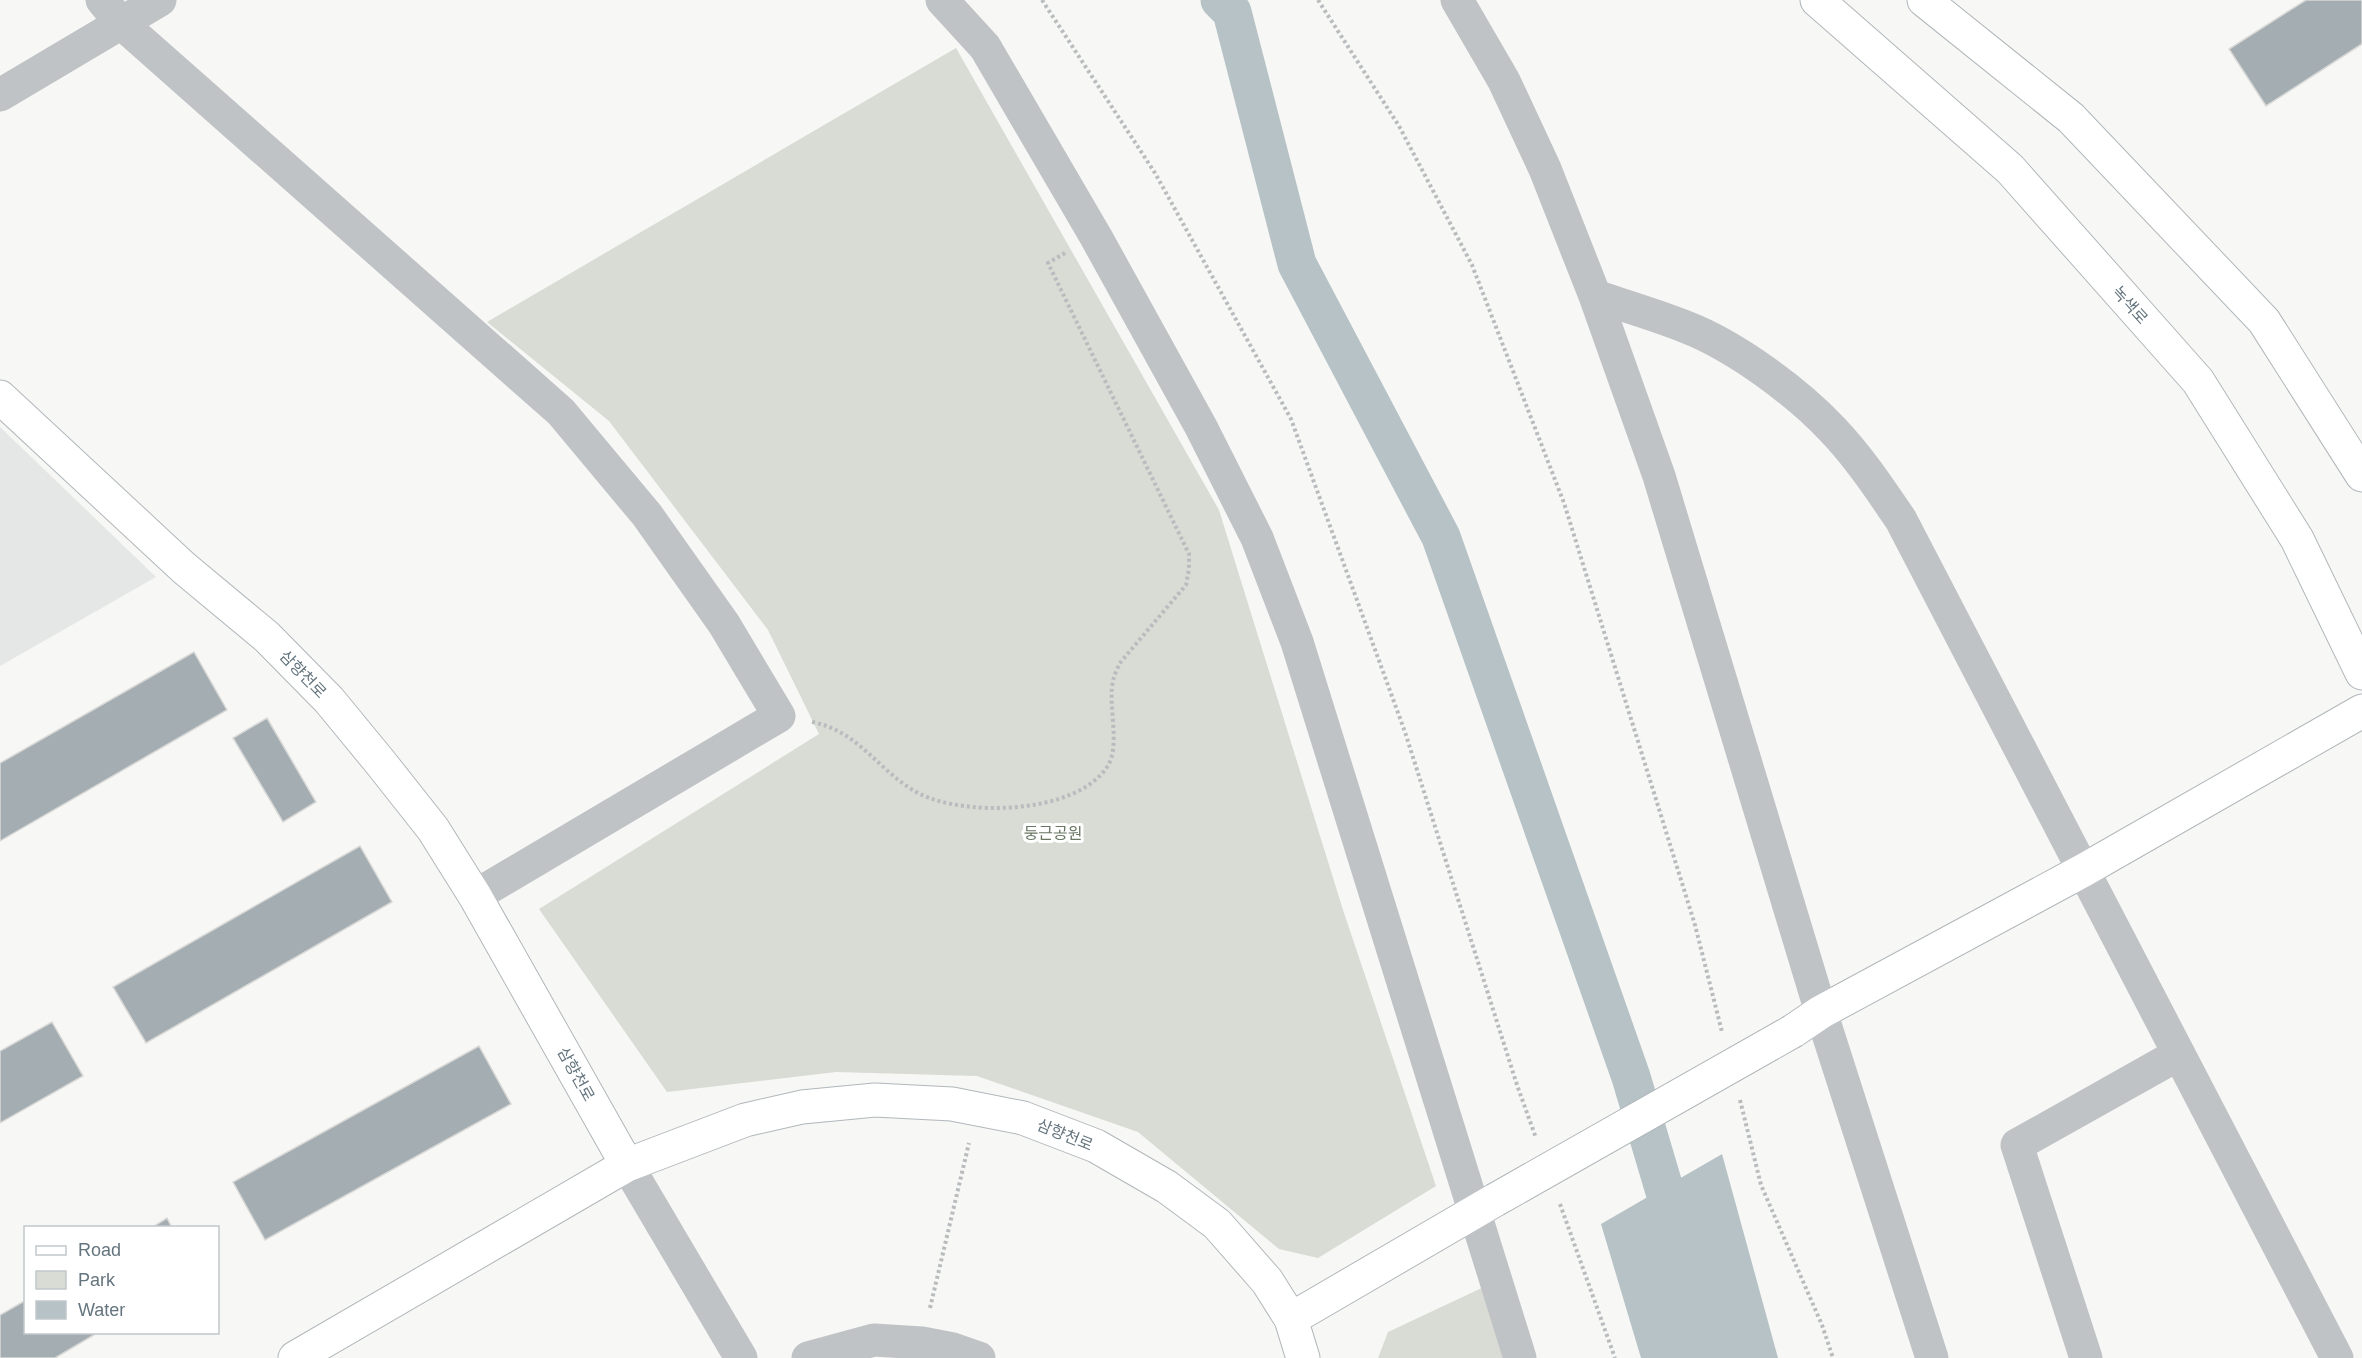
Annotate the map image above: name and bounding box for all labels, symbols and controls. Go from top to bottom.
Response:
street label: 녹색로 [2109,283,2151,327]
street label: 삼향천로 [276,647,330,701]
park label: 둥근공원 [1024,825,1082,842]
street label: 삼향천로 [554,1044,598,1104]
street label: 삼향천로 [1035,1116,1096,1154]
legend [24,1226,219,1334]
text: Road [78,1240,121,1260]
text: Park [78,1270,116,1290]
text: Water [78,1300,125,1320]

